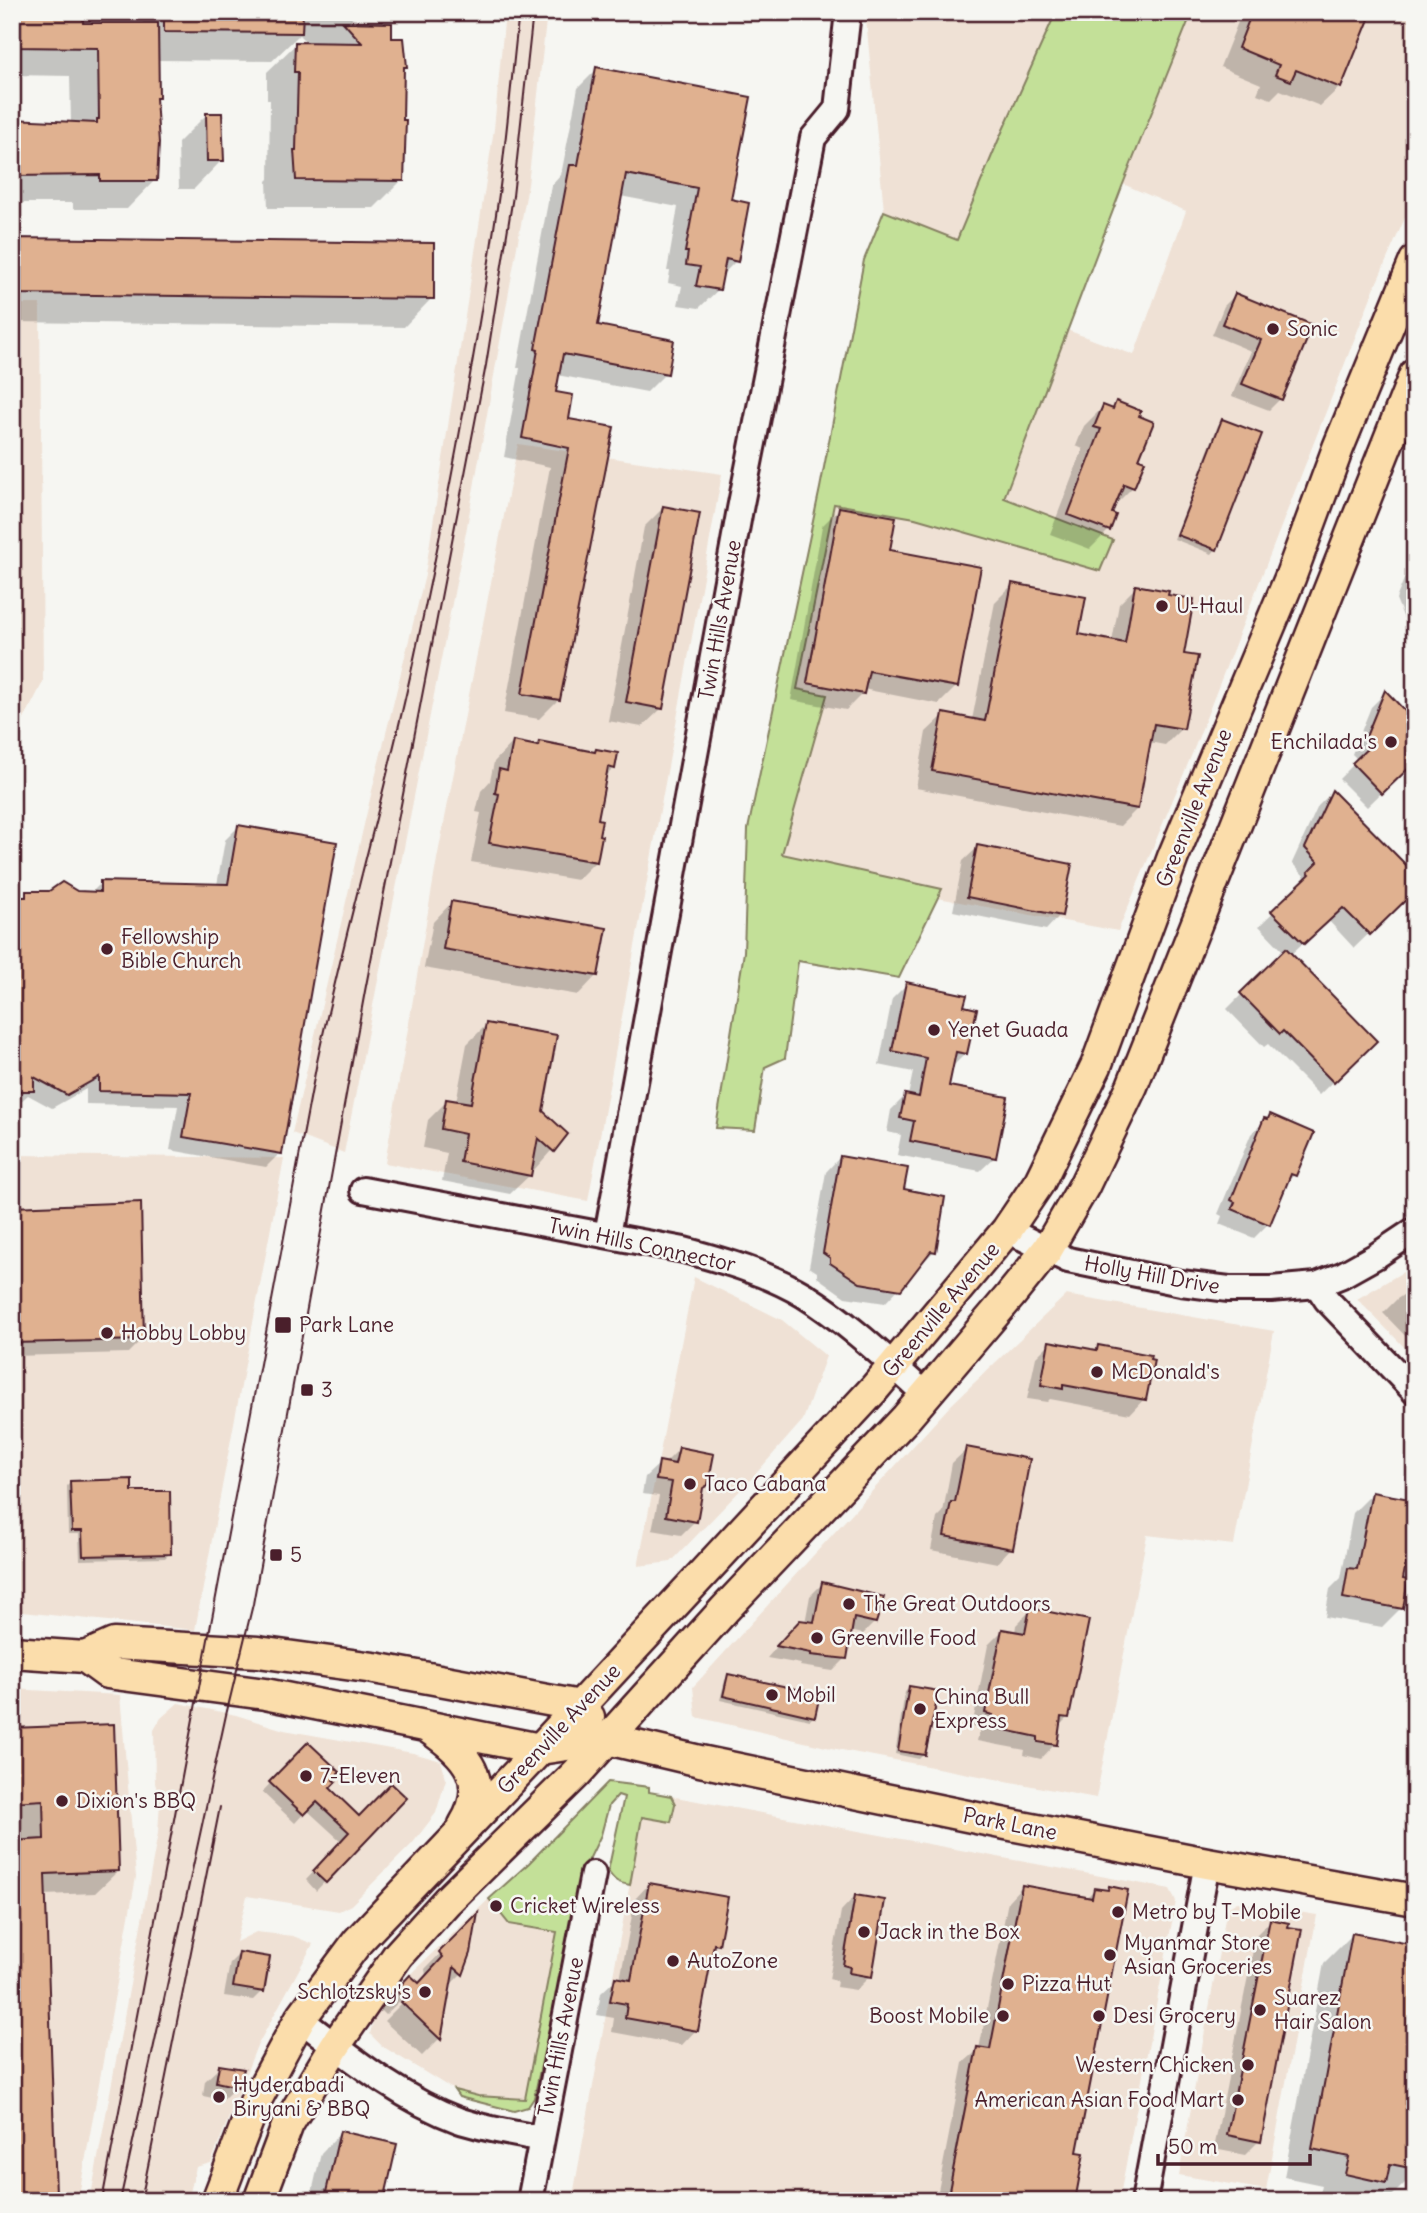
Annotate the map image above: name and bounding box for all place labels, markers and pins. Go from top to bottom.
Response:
place label: Sonic [1287,315,1338,342]
marker: Sonic [1265,321,1281,337]
place label: U-Haul [1176,592,1243,619]
marker: U-Haul [1154,598,1170,614]
place label: Enchilada's [1271,728,1377,755]
marker: Enchilada's [1383,734,1399,750]
place label: Fellowship Bible Church [121,923,241,974]
marker: Fellowship Bible Church [99,941,115,957]
place label: Yenet Guada [948,1016,1069,1043]
marker: Yenet Guada [926,1022,942,1038]
place label: Park Lane [299,1311,394,1338]
marker: Park Lane [273,1315,293,1335]
place label: Hobby Lobby [121,1319,246,1346]
marker: Hobby Lobby [99,1325,115,1341]
place label: McDonald's [1111,1358,1220,1385]
marker: McDonald's [1089,1364,1105,1380]
place label: 3 [321,1376,333,1403]
marker: 3 [299,1382,315,1398]
place label: Taco Cabana [704,1470,826,1497]
marker: Taco Cabana [682,1476,698,1492]
place label: 5 [290,1541,302,1568]
marker: 5 [268,1547,284,1563]
place label: The Great Outdoors [863,1590,1051,1617]
marker: The Great Outdoors [841,1596,857,1612]
place label: Greenville Food [831,1624,976,1651]
marker: Greenville Food [809,1630,825,1646]
place label: Mobil [786,1681,836,1708]
place label: China Bull Express [934,1683,1029,1734]
marker: Mobil [764,1687,780,1703]
marker: China Bull Express [912,1701,928,1717]
place label: 7-Eleven [320,1762,401,1789]
marker: 7-Eleven [298,1768,314,1784]
place label: Dixion's BBQ [76,1787,196,1814]
marker: Dixion's BBQ [54,1793,70,1809]
place label: Cricket Wireless [510,1892,660,1919]
marker: Cricket Wireless [488,1898,504,1914]
place label: Metro by T-Mobile [1132,1898,1301,1925]
marker: Metro by T-Mobile [1110,1904,1126,1920]
place label: Jack in the Box [878,1918,1020,1945]
marker: Jack in the Box [856,1924,872,1940]
place label: Myanmar Store Asian Groceries [1124,1929,1272,1980]
place label: AutoZone [687,1947,778,1974]
marker: Myanmar Store Asian Groceries [1102,1947,1118,1963]
marker: AutoZone [665,1953,681,1969]
place label: Pizza Hut [1022,1970,1111,1997]
marker: Pizza Hut [1000,1976,1016,1992]
place label: Schlotzsky's [297,1978,411,2005]
marker: Schlotzsky's [417,1984,433,2000]
place label: Suarez Hair Salon [1274,1984,1372,2035]
place label: Boost Mobile [869,2002,989,2029]
place label: Desi Grocery [1113,2002,1236,2029]
marker: Suarez Hair Salon [1252,2002,1268,2018]
marker: Boost Mobile [995,2008,1011,2024]
marker: Desi Grocery [1091,2008,1107,2024]
place label: Western Chicken [1076,2051,1234,2078]
marker: Western Chicken [1240,2057,1256,2073]
place label: Hyderabadi Biryani & BBQ [233,2071,370,2122]
place label: American Asian Food Mart [975,2086,1224,2113]
marker: Hyderabadi Biryani & BBQ [211,2089,227,2105]
marker: American Asian Food Mart [1230,2092,1246,2108]

